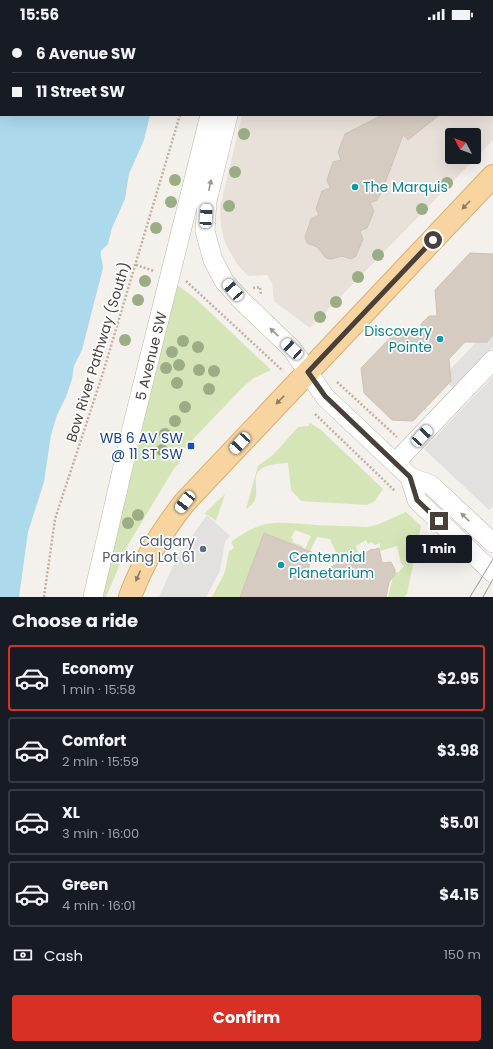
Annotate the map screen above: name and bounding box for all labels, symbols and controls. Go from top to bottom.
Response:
text: 15:56 [20,4,59,25]
text: 6 Avenue SW [36,43,136,64]
text: 11 Street SW [36,81,125,102]
north arrow [445,128,481,164]
map controls [445,128,481,164]
place label: The Marquis [363,177,448,197]
one-way arrow [208,179,214,191]
marker: The Marquis [350,182,360,192]
one-way arrow [461,200,471,210]
car [199,204,213,228]
route start [424,231,442,249]
street label: Bow River Pathway (South) [61,260,135,444]
car [221,277,245,303]
street label: 5 Avenue SW [130,309,172,402]
place label: Discovery Pointe [364,321,432,357]
one-way arrow [269,328,279,337]
marker: Discovery Pointe [435,334,445,344]
car [279,336,305,362]
one-way arrow [276,395,285,405]
car [409,423,435,449]
place label: WB 6 AV SW @ 11 ST SW [100,428,183,464]
car [227,430,253,456]
marker: WB 6 AV SW @ 11 ST SW [186,441,196,451]
car [173,489,197,515]
route end [430,512,448,530]
one-way arrow [460,512,470,521]
place label: Calgary Parking Lot 61 [102,531,195,567]
callout: 1 min [406,535,472,563]
text: 1 min [422,539,456,558]
marker: Calgary Parking Lot 61 [198,544,208,554]
place label: Centennial Planetarium [289,547,374,583]
marker: Centennial Planetarium [276,560,286,570]
one-way arrow [135,571,141,582]
text: Choose a ride [12,608,138,633]
text: Economy [62,658,134,679]
icon: car [14,660,50,696]
text: $2.95 [437,668,479,689]
text: 1 min · 15:58 [62,680,136,699]
text: Comfort [62,730,126,751]
icon: car [14,732,50,768]
text: $3.98 [437,740,479,761]
text: 2 min · 15:59 [62,752,139,771]
text: XL [62,802,80,823]
icon: car [14,804,50,840]
text: $5.01 [440,812,479,833]
text: 3 min · 16:00 [62,824,139,843]
text: Green [62,874,108,895]
icon: car [14,876,50,912]
text: $4.15 [439,884,479,905]
text: 4 min · 16:01 [62,896,136,915]
icon: cash [12,944,34,966]
text: Cash [44,945,83,966]
text: 150 m [444,945,481,964]
button: Confirm [12,995,481,1041]

